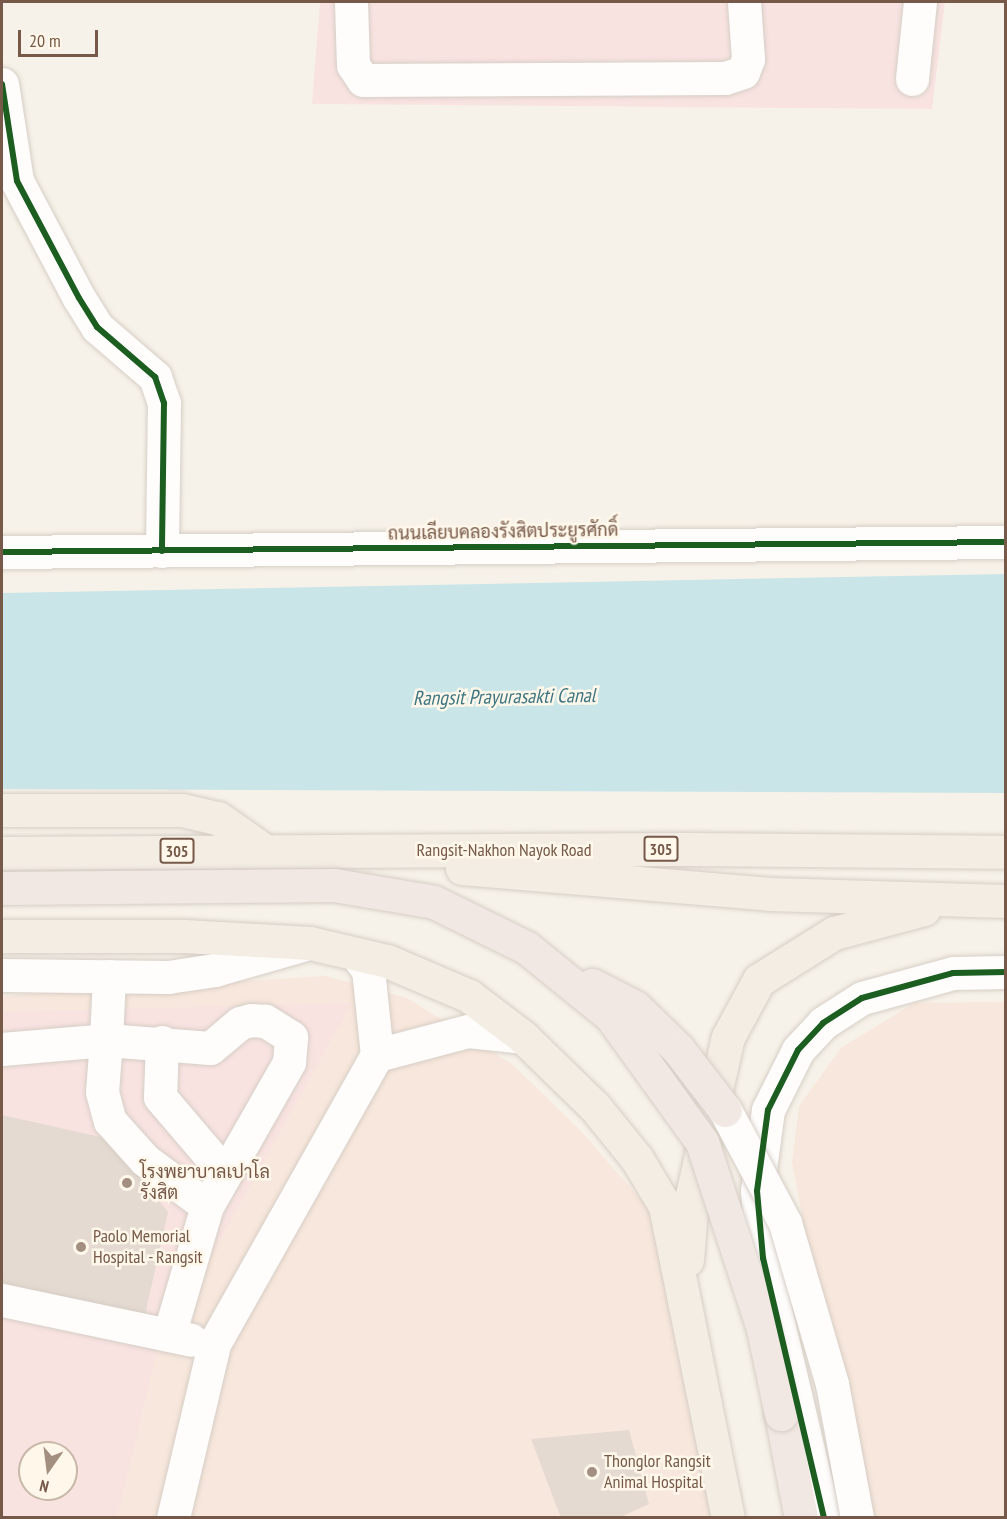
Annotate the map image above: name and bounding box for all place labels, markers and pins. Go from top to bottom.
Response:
place label: โรงพยาบาลเปาโล รังสิต [140,1162,270,1204]
marker: โรงพยาบาลเปาโล รังสิต [118,1174,136,1192]
place label: Paolo Memorial Hospital - Rangsit [93,1226,204,1268]
marker: Paolo Memorial Hospital - Rangsit [74,1240,88,1254]
place label: Thonglor Rangsit Animal Hospital [604,1451,711,1494]
marker: Thonglor Rangsit Animal Hospital [585,1465,599,1479]

